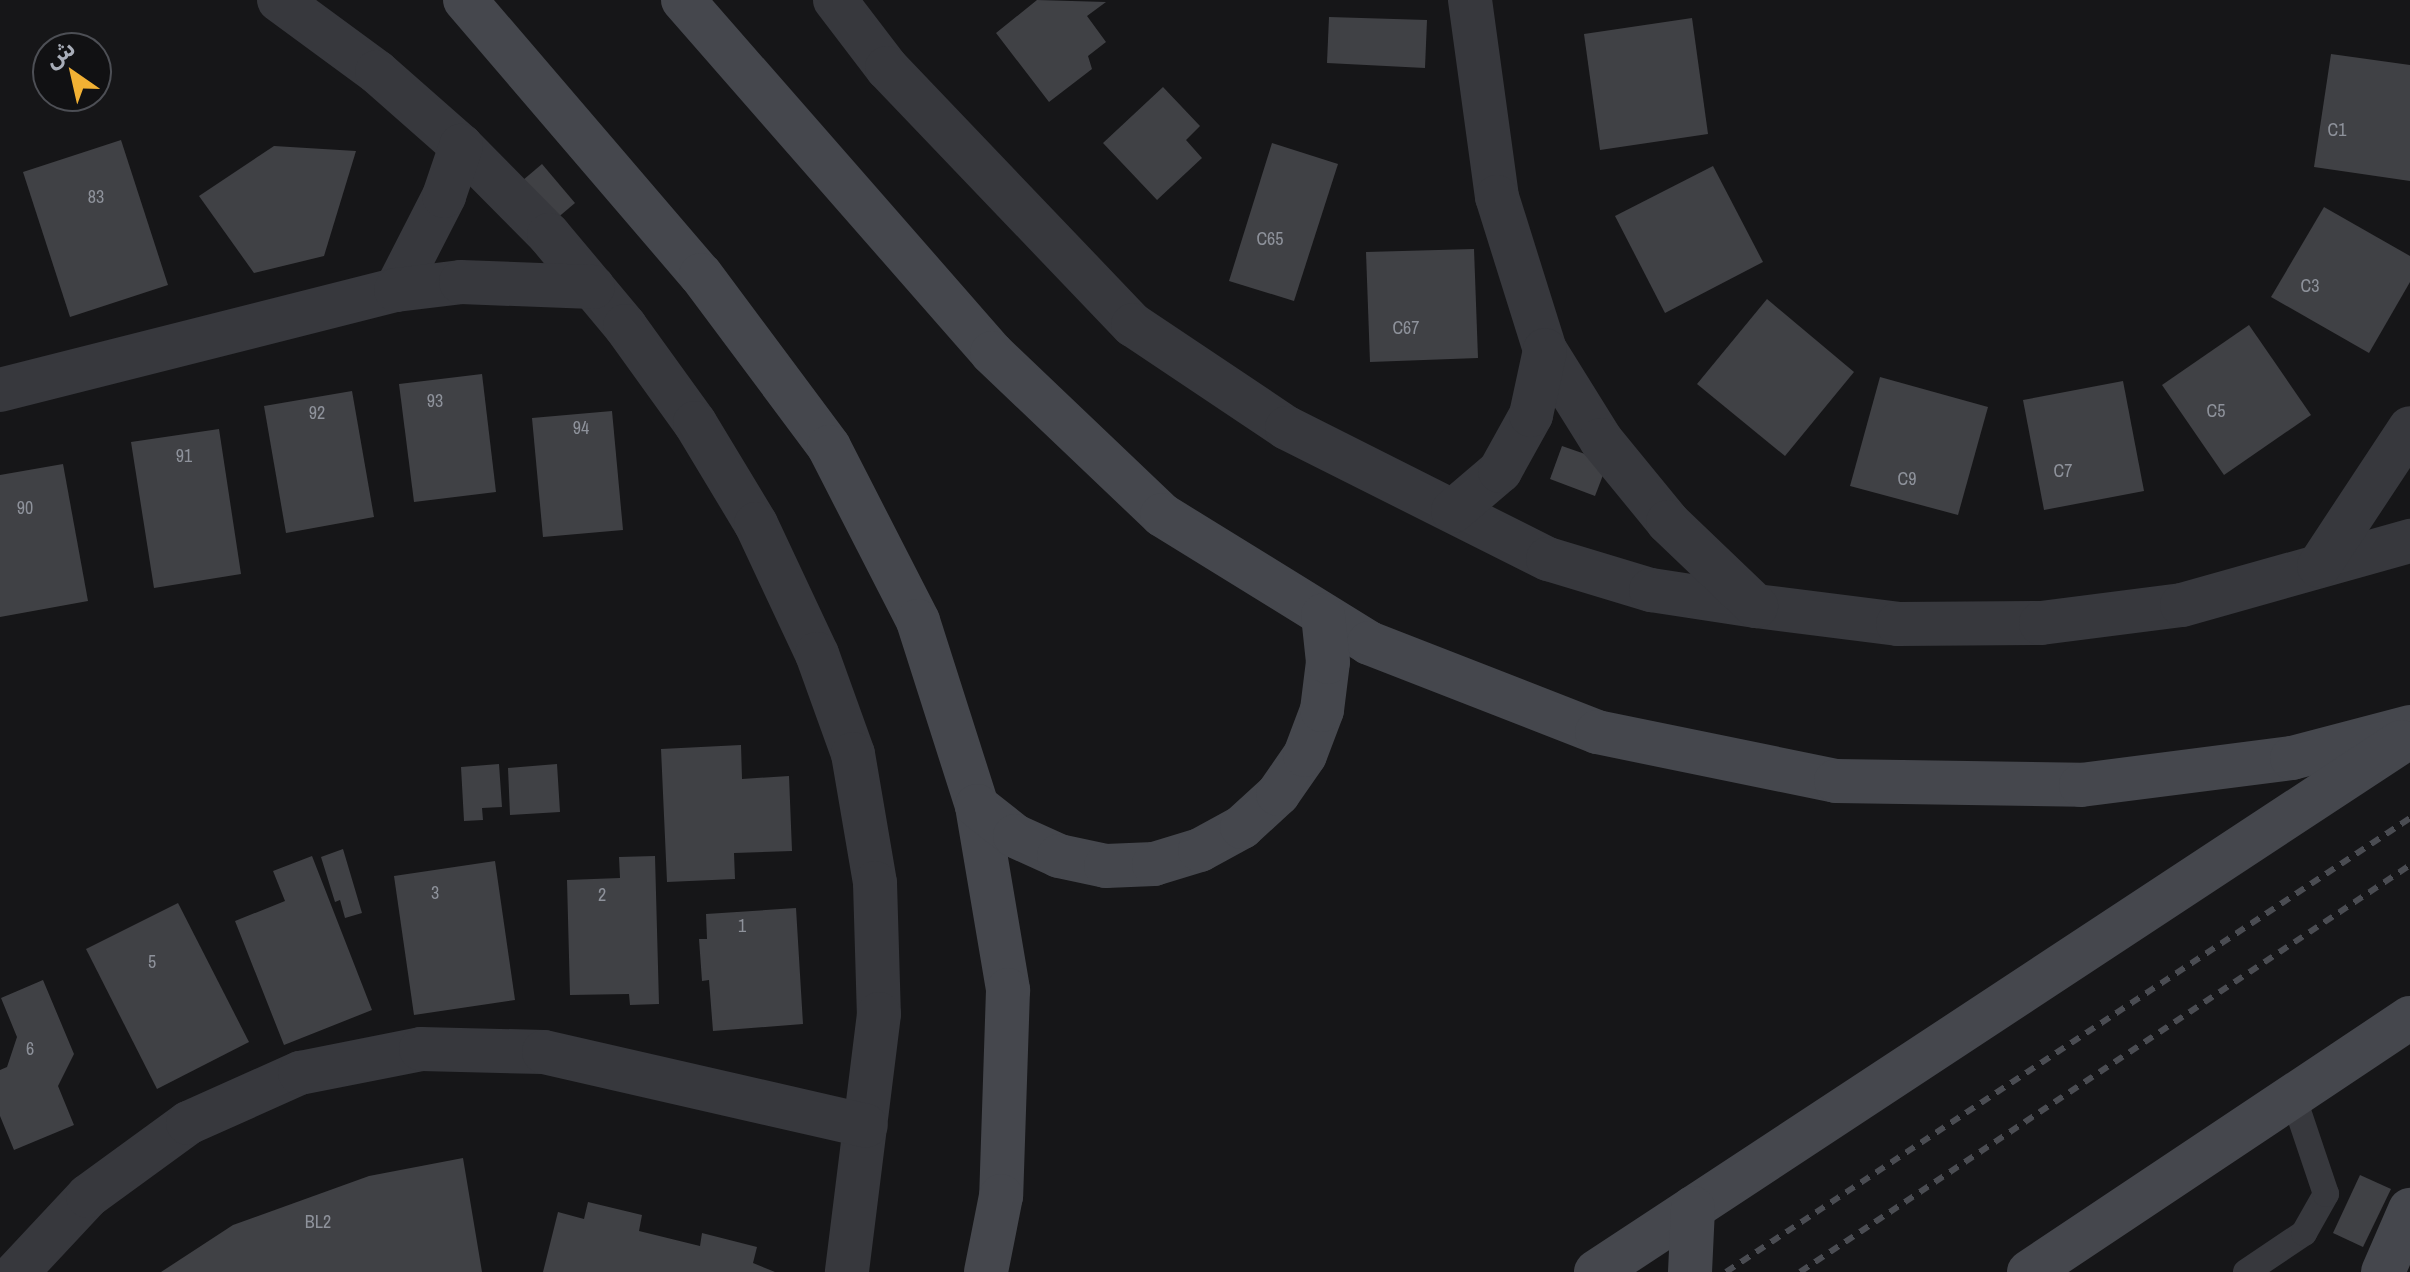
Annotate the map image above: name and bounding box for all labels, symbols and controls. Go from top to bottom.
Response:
north arrow [32,32,112,112]
text: ش [39,33,81,75]
house number: C1 [2328,119,2346,141]
house number: 83 [88,186,104,208]
house number: C65 [1256,228,1284,250]
house number: C3 [2301,275,2319,297]
house number: C67 [1392,317,1420,339]
house number: 93 [427,390,443,412]
house number: C5 [2207,400,2225,422]
house number: 92 [309,402,325,424]
house number: 94 [573,417,589,439]
house number: 91 [176,445,192,467]
house number: C7 [2054,460,2072,482]
house number: C9 [1898,468,1916,490]
house number: 90 [17,497,33,519]
house number: 3 [431,882,439,904]
house number: 2 [598,884,606,906]
house number: 1 [738,915,746,937]
house number: 5 [148,951,156,973]
house number: 6 [26,1038,34,1060]
house number: BL2 [305,1211,331,1233]

